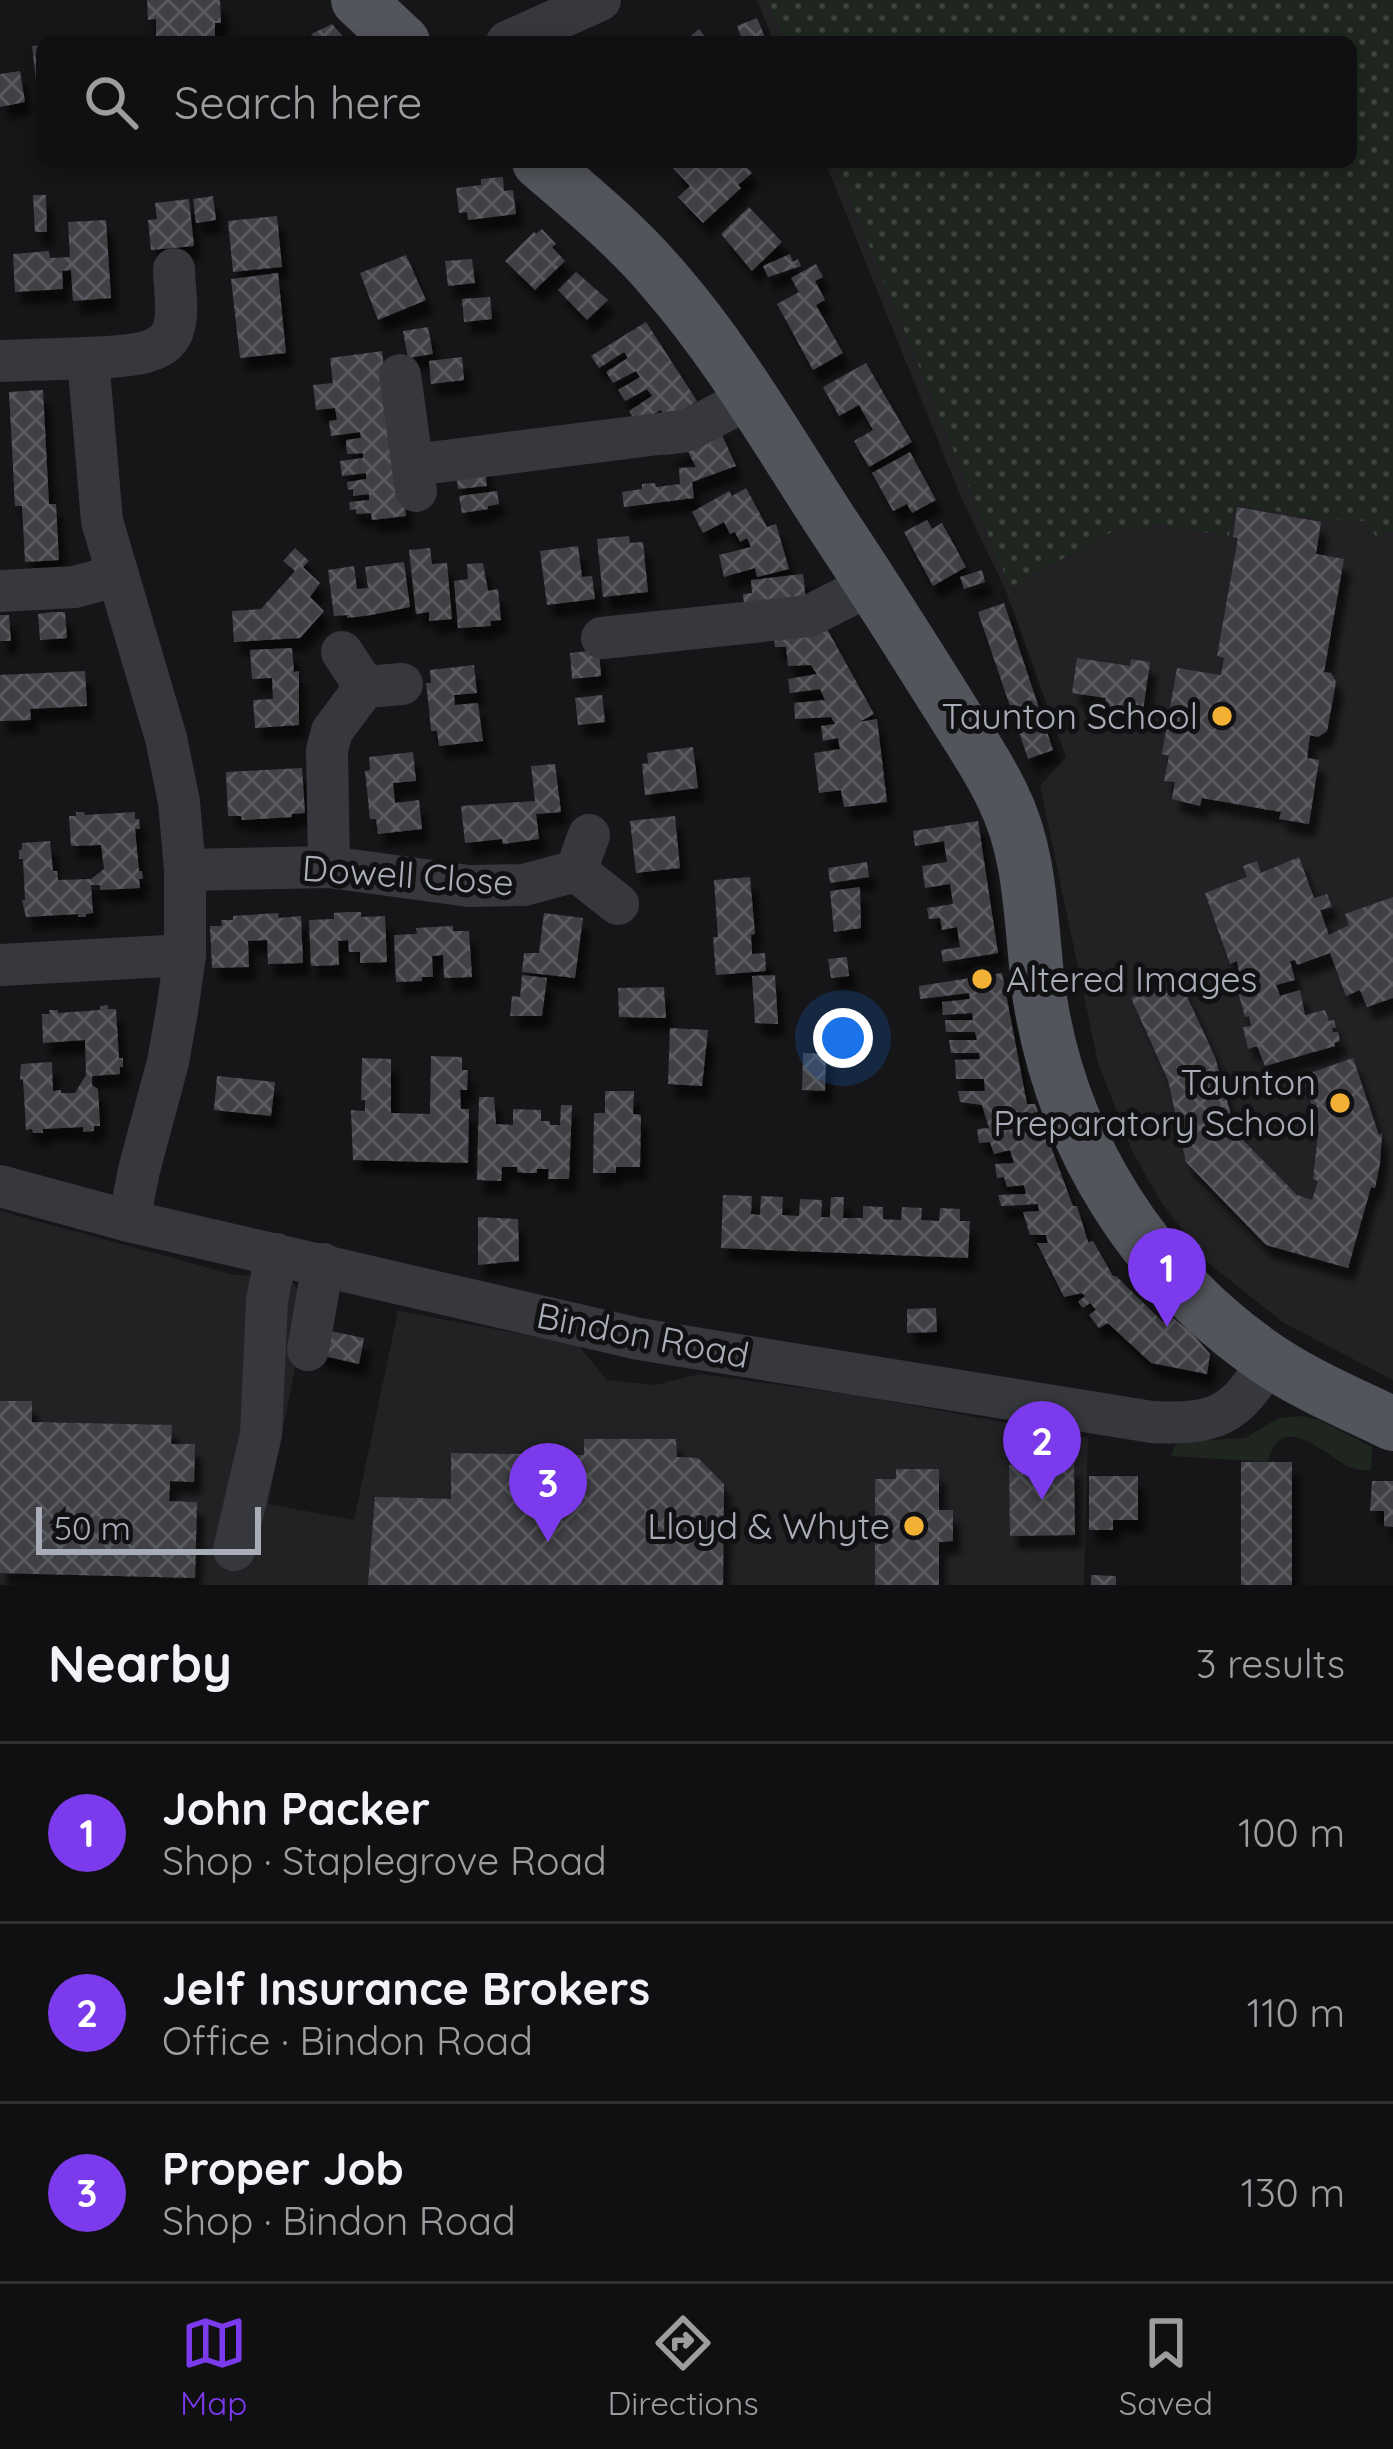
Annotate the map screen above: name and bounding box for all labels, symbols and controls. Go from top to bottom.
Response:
search box [36,36,1357,168]
icon: search [78,69,144,135]
text: Search here [174,74,422,130]
place label: Taunton School [942,693,1198,738]
marker: Taunton School [1209,703,1235,729]
street label: Dowell Close [301,845,515,904]
place label: Altered Images [1006,956,1258,1001]
marker: Altered Images [969,966,995,992]
your location [813,1008,873,1068]
place label: Taunton Preparatory School [993,1059,1316,1145]
marker: Taunton Preparatory School [1327,1090,1353,1116]
pin: 1 [1128,1228,1206,1327]
street label: Bindon Road [533,1292,753,1377]
pin: 2 [1003,1401,1081,1500]
pin: 3 [509,1443,587,1542]
scale bar [36,1501,261,1554]
place label: Lloyd & Whyte [647,1503,890,1548]
text: 50 m [54,1507,131,1548]
marker: Lloyd & Whyte [901,1513,927,1539]
text: Nearby [48,1631,232,1695]
text: 3 results [1196,1639,1345,1688]
text: John Packer [162,1780,430,1836]
text: 1 [79,1808,95,1857]
text: 100 m [1238,1808,1345,1857]
text: Shop · Staplegrove Road [162,1836,607,1885]
text: Jelf Insurance Brokers [162,1960,650,2016]
text: 2 [76,1988,98,2037]
text: 110 m [1247,1988,1345,2037]
text: Office · Bindon Road [162,2016,533,2065]
text: Proper Job [162,2140,404,2196]
text: 3 [77,2168,97,2217]
text: 130 m [1241,2168,1345,2217]
text: Shop · Bindon Road [162,2196,516,2245]
tab: Map [180,2310,247,2423]
tab: Directions [607,2310,759,2423]
tab: Saved [1119,2310,1213,2423]

